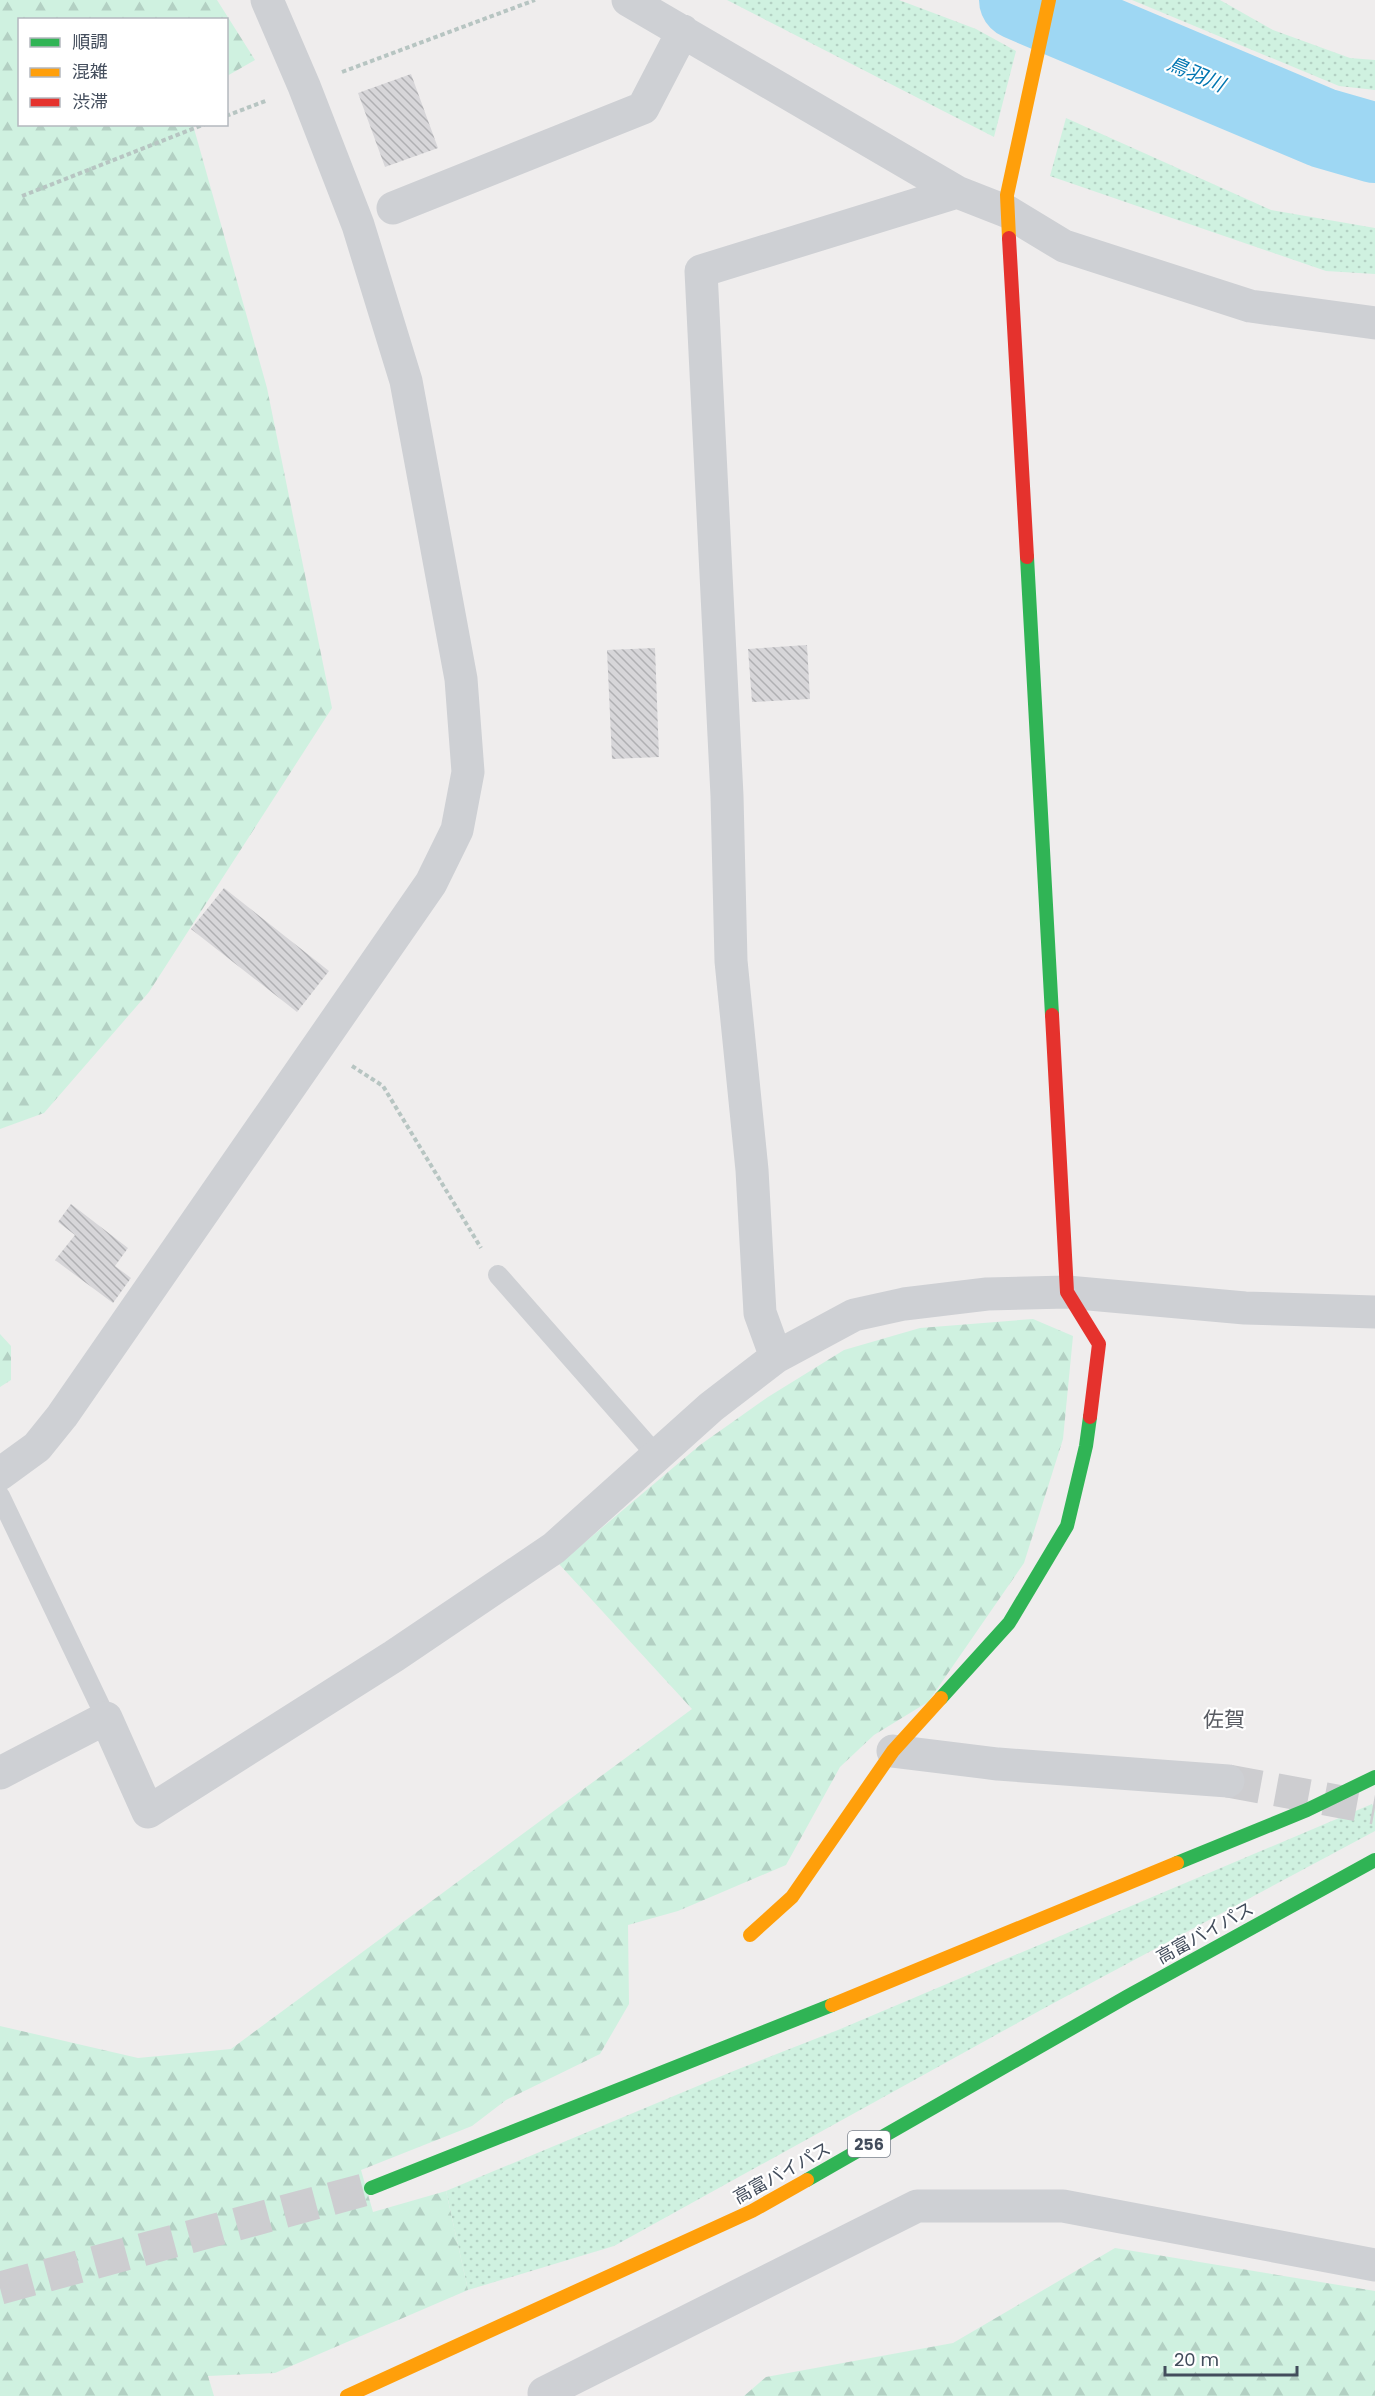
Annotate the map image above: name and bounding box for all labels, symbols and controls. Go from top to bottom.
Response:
legend [18,18,228,126]
text: 順調 [72,29,108,54]
water label: 鳥羽川 [1163,49,1231,99]
text: 混雑 [72,59,108,84]
text: 渋滞 [72,89,108,114]
district label: 佐賀 [1203,1705,1245,1734]
street label: 高富バイパス [1152,1896,1258,1970]
road number: 256 [848,2131,890,2157]
street label: 高富バイパス [729,2136,835,2210]
scale bar [1165,2339,1297,2377]
text: 20 m [1174,2347,1219,2372]

